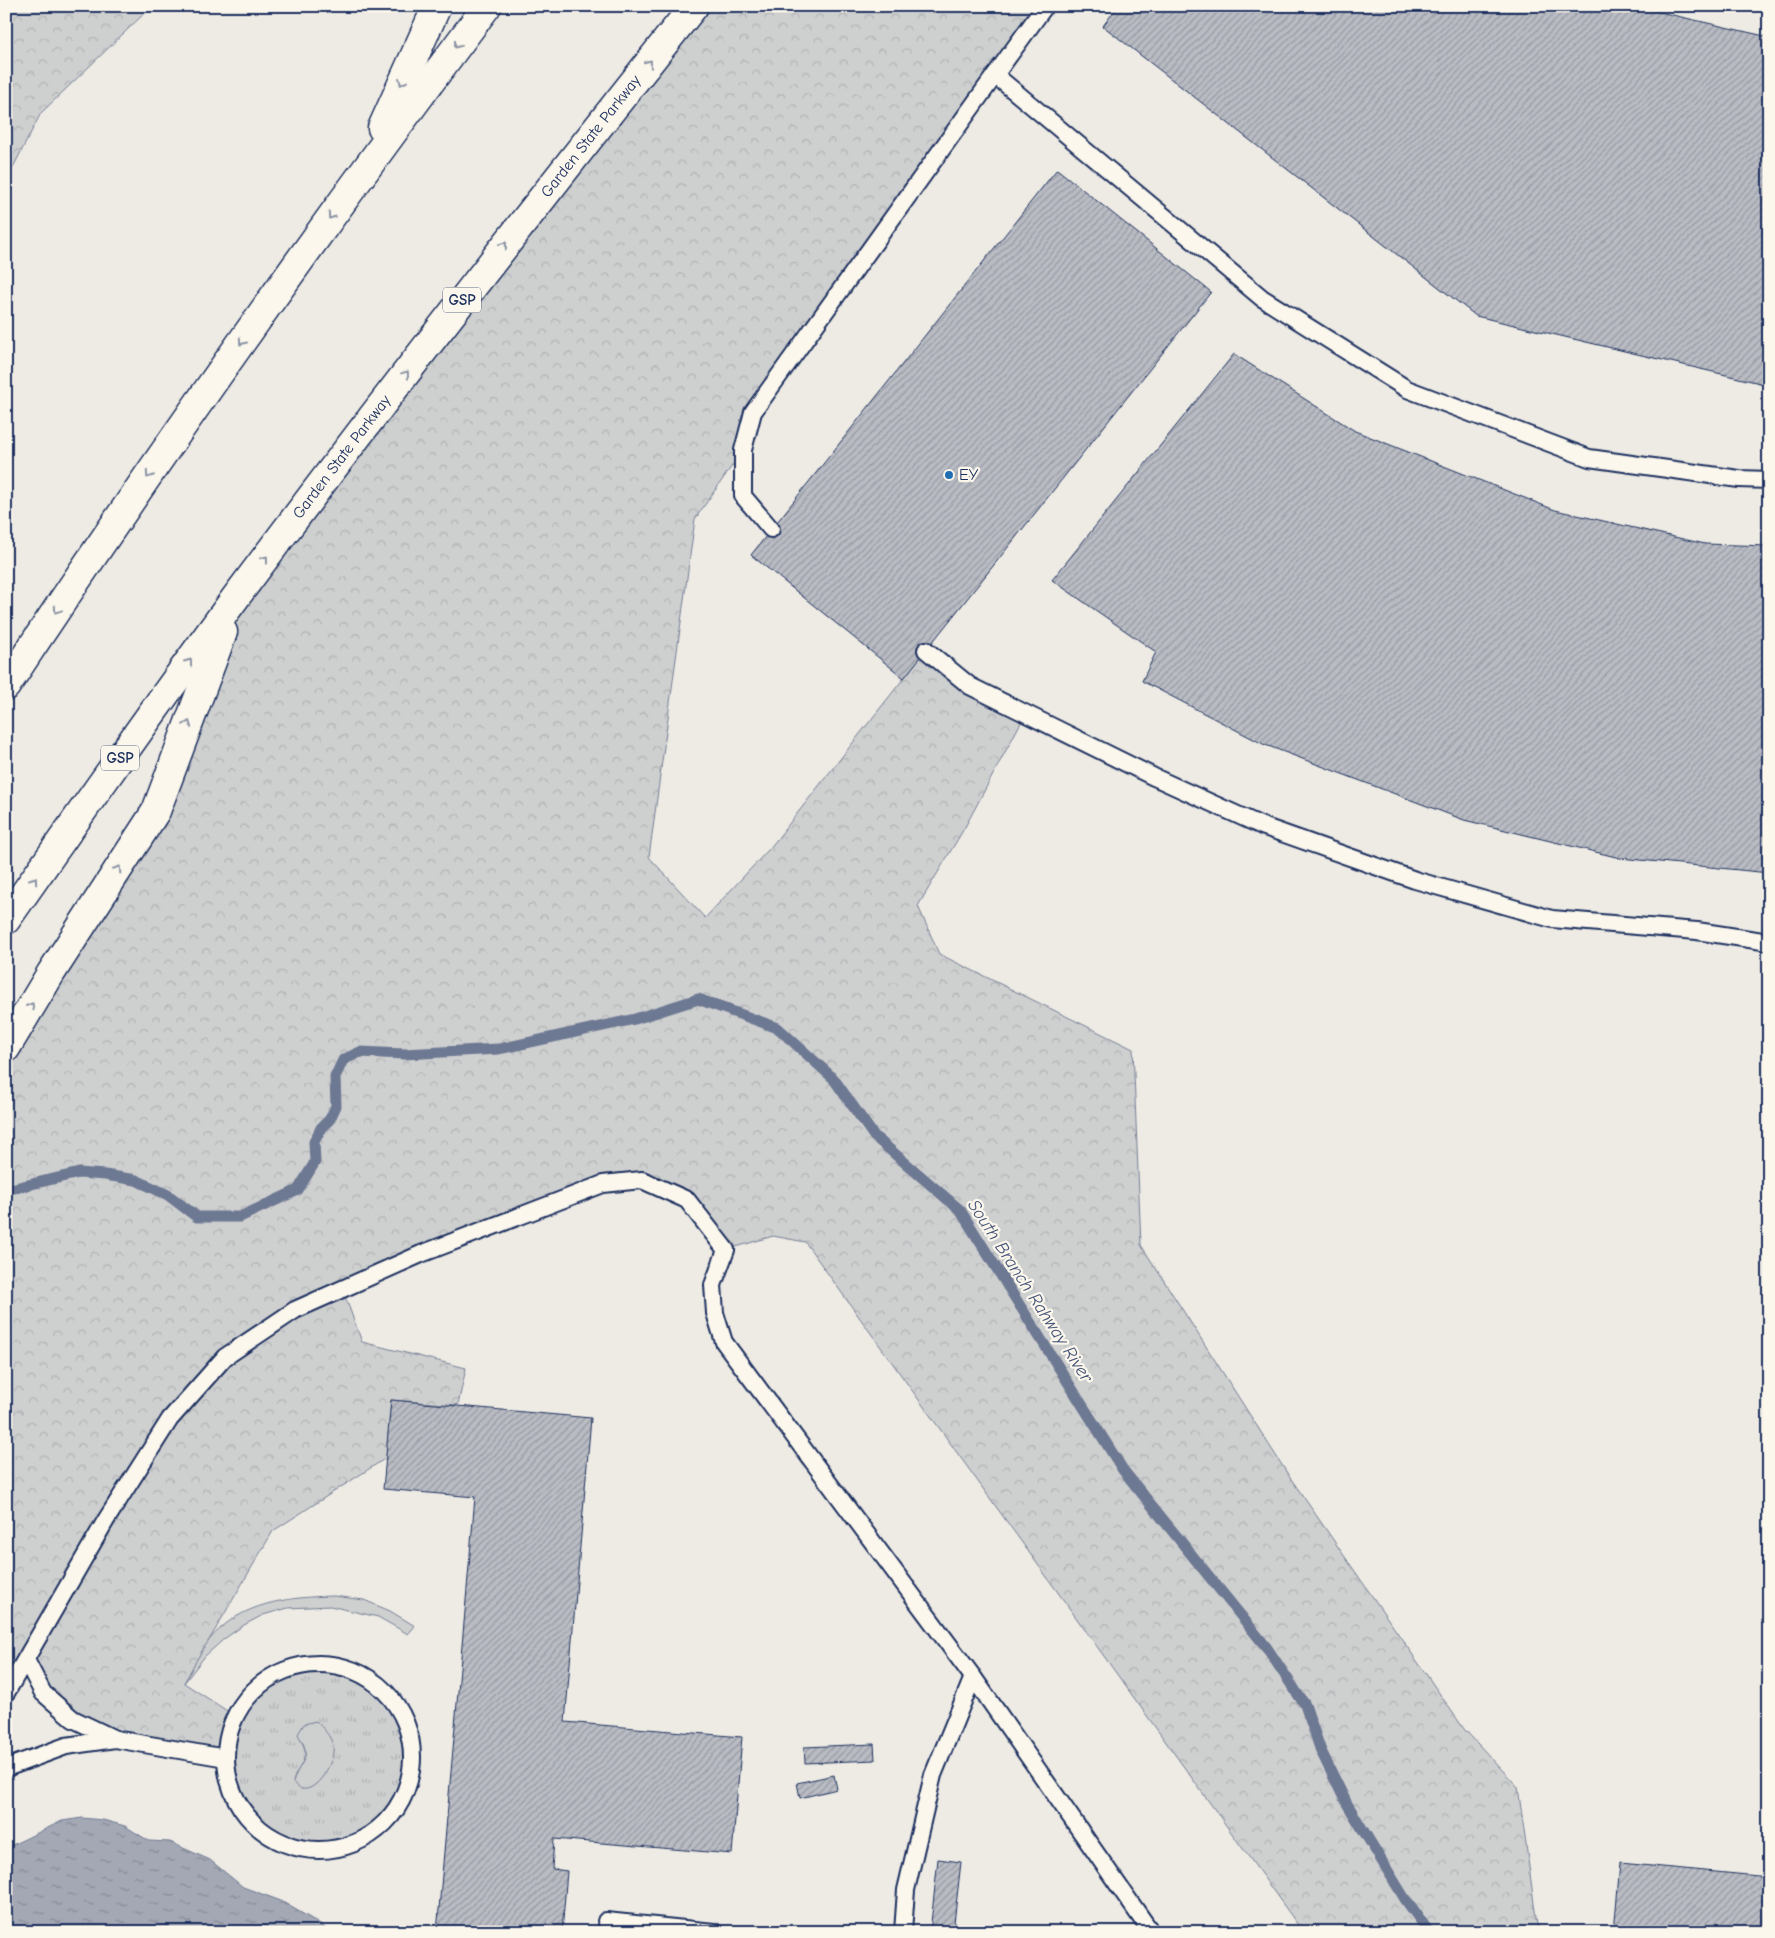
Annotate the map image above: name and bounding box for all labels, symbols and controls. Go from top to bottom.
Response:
one-way arrow [455,39,463,48]
one-way arrow [643,60,651,69]
street label: Garden State Parkway [537,71,645,201]
one-way arrow [398,77,409,86]
one-way arrow [328,210,337,219]
one-way arrow [499,242,507,251]
road number: GSP [443,288,481,312]
one-way arrow [239,336,248,346]
one-way arrow [400,370,409,380]
street label: Garden State Parkway [289,391,395,522]
place label: EY [959,466,979,484]
marker: EY [943,469,955,481]
one-way arrow [146,470,155,479]
one-way arrow [259,555,268,565]
one-way arrow [54,604,63,613]
one-way arrow [183,658,192,668]
one-way arrow [182,720,192,728]
road number: GSP [101,746,139,770]
one-way arrow [112,865,121,875]
one-way arrow [28,876,37,885]
one-way arrow [25,1003,35,1012]
water label: South Branch Rahway River [963,1196,1097,1387]

